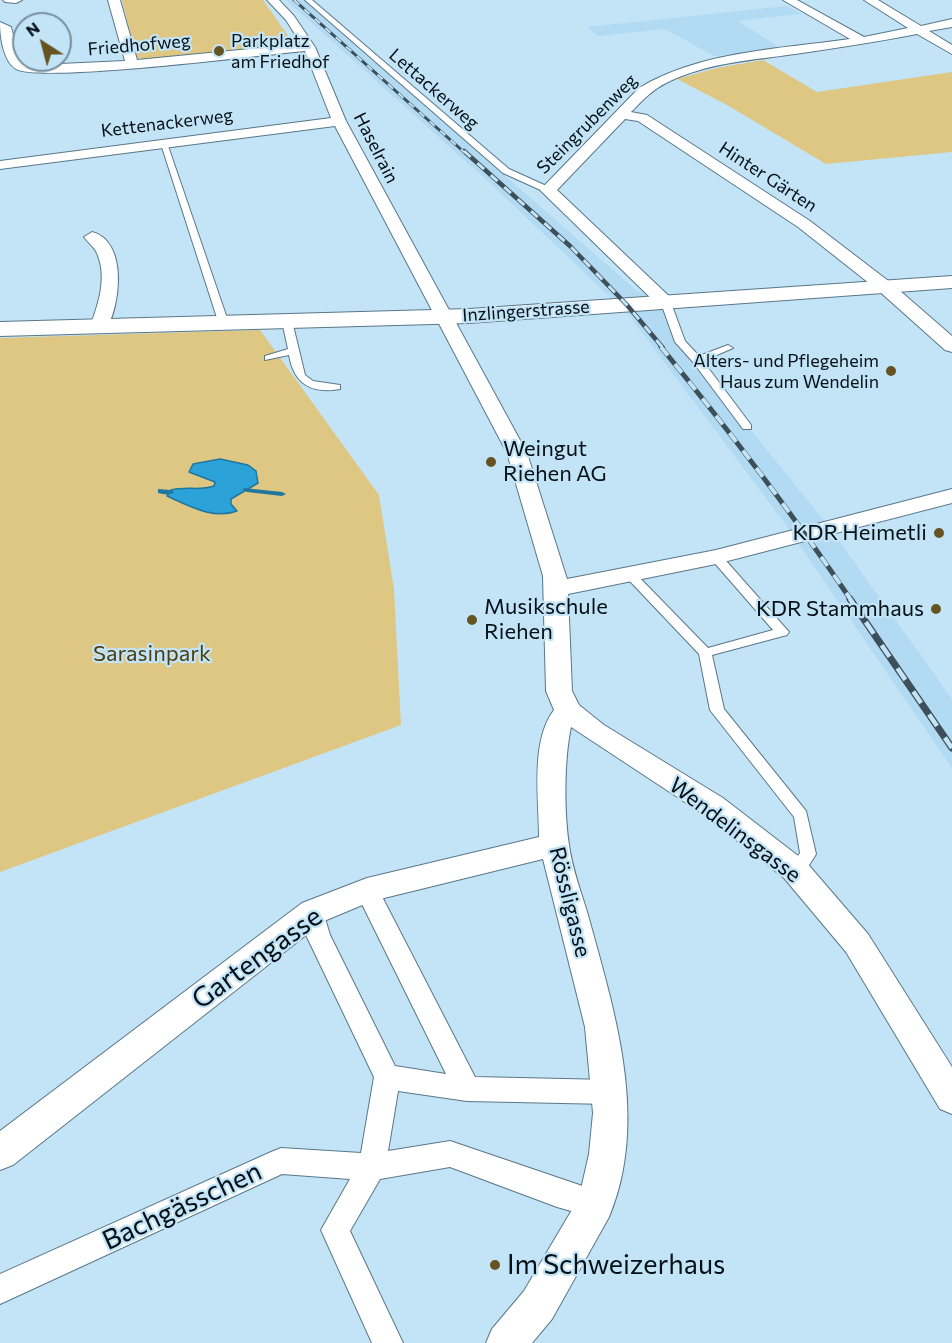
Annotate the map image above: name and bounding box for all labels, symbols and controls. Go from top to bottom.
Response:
north arrow [12,12,72,72]
text: N [22,17,43,40]
street label: Friedhofweg [87,30,191,60]
place label: Parkplatz am Friedhof [231,30,329,72]
marker: Parkplatz am Friedhof [212,44,226,58]
street label: Lettackerweg [385,44,483,134]
street label: Steingrubenweg [532,69,642,179]
street label: Kettenackerweg [100,104,234,142]
street label: Haselrain [349,109,403,187]
street label: Hinter Gärten [715,137,821,217]
street label: Inzlingerstrasse [462,296,590,326]
place label: Alters- und Pflegeheim Haus zum Wendelin [693,350,879,392]
marker: Alters- und Pflegeheim Haus zum Wendelin [884,364,898,378]
place label: Weingut Riehen AG [503,436,607,488]
marker: Weingut Riehen AG [484,455,498,469]
place label: KDR Heimetli [792,520,927,546]
marker: KDR Heimetli [932,526,946,540]
place label: Musikschule Riehen [484,594,608,646]
place label: KDR Stammhaus [756,596,924,622]
marker: KDR Stammhaus [929,602,943,616]
marker: Musikschule Riehen [465,613,479,627]
park label: Sarasinpark [93,641,211,667]
street label: Wendelinsgasse [664,772,806,888]
street label: Rössligasse [544,844,596,960]
street label: Gartengasse [186,900,328,1016]
street label: Bachgässchen [97,1155,267,1257]
place label: Im Schweizerhaus [507,1249,725,1281]
marker: Im Schweizerhaus [488,1258,502,1272]

